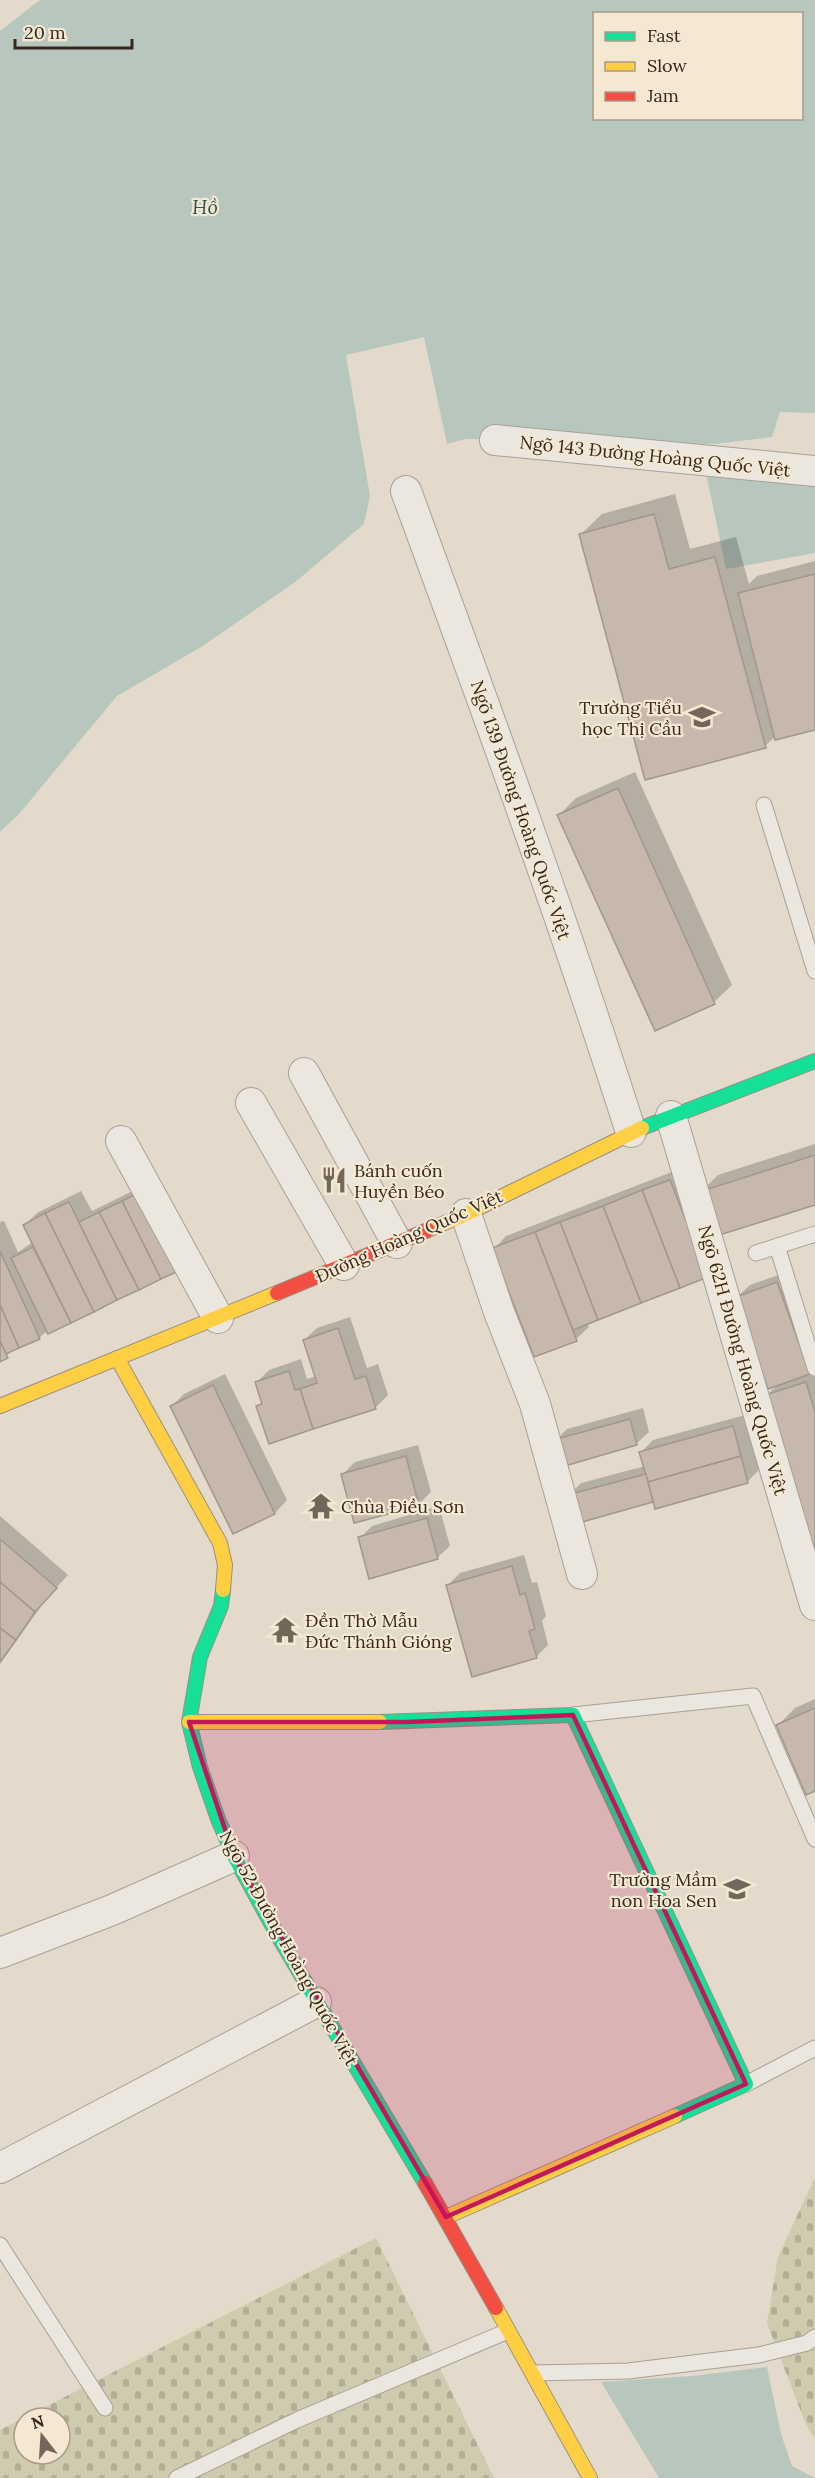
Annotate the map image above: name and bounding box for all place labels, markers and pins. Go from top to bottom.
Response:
place label: Trường Tiểu học Thị Cầu [579,696,682,740]
school or university icon: Trường Tiểu học Thị Cầu [687,702,717,732]
place label: Bánh cuốn Huyền Béo [354,1159,445,1203]
restaurant icon: Bánh cuốn Huyền Béo [319,1165,349,1195]
temple icon: Chùa Điều Sơn [306,1491,336,1521]
place label: Chùa Điều Sơn [341,1495,465,1518]
place label: Đền Thờ Mẫu Đức Thánh Gióng [305,1609,453,1653]
temple icon: Đền Thờ Mẫu Đức Thánh Gióng [270,1615,300,1645]
place label: Trường Mầm non Hoa Sen [609,1868,717,1912]
school or university icon: Trường Mầm non Hoa Sen [722,1874,752,1904]

